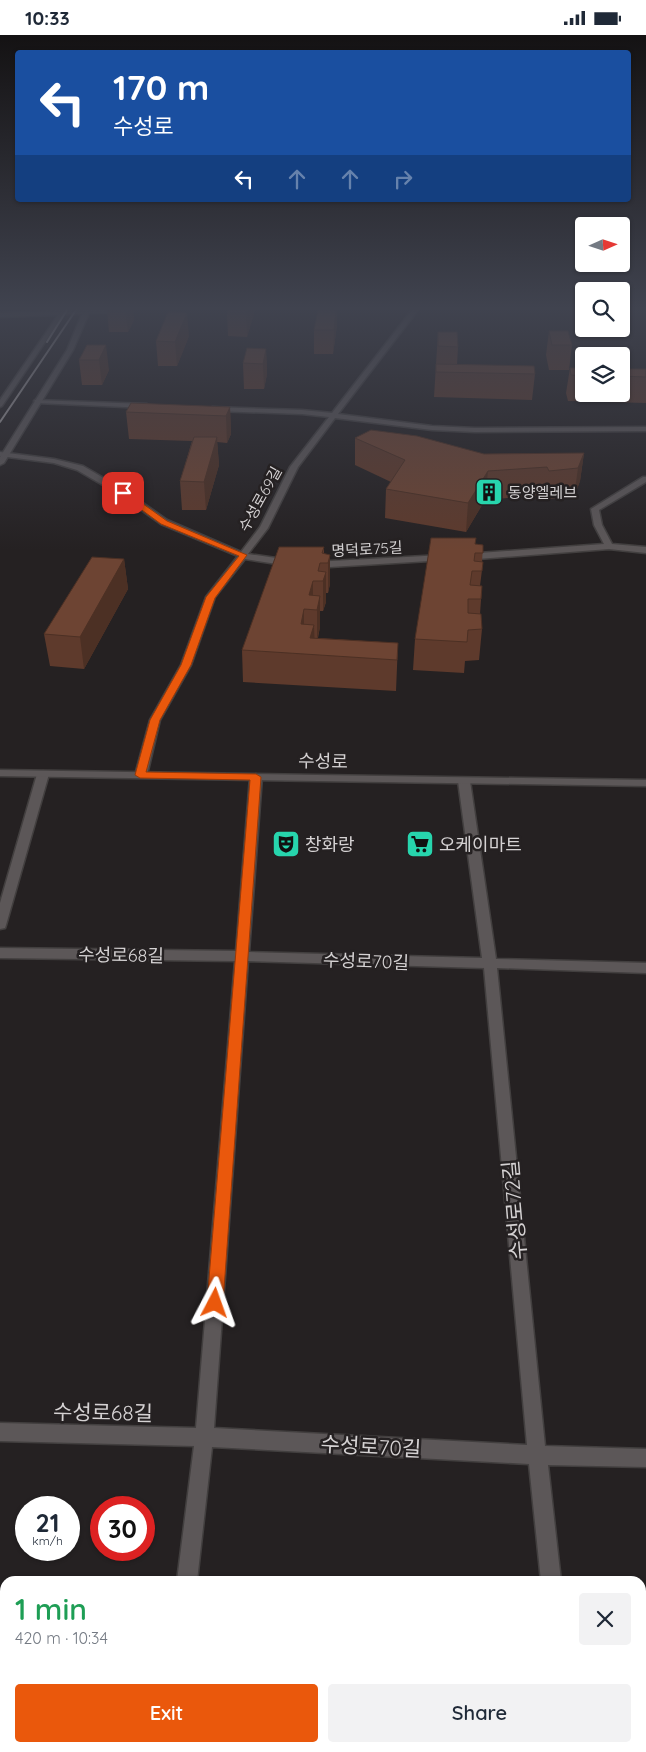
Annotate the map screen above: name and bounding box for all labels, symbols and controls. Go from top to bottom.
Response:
text: 10:33 [25,6,70,30]
text: 170 m [113,65,209,109]
icon: left [30,70,95,135]
text: 수성로 [113,112,174,140]
icon: left [230,165,258,193]
icon: ahead [283,165,311,193]
icon: ahead [336,165,364,193]
icon: right [389,165,417,193]
north arrow [575,217,630,273]
map controls [575,217,630,402]
button: search [575,282,630,337]
button: layers [575,347,630,402]
street label: 수성로69길 [234,463,286,535]
pin [102,472,144,514]
building icon: 동양엘레브 [474,477,504,507]
icon: arrive [109,479,137,507]
place label: 동양엘레브 [508,483,577,502]
street label: 명덕로75길 [331,538,403,560]
street label: 수성로 [298,749,348,773]
theatre icon: 창화랑 [271,829,301,859]
supermarket icon: 오케이마트 [405,829,435,859]
place label: 창화랑 [305,833,355,856]
place label: 오케이마트 [439,833,522,856]
street label: 수성로68길 [78,943,164,967]
street label: 수성로70길 [323,948,409,974]
street label: 수성로72길 [497,1159,531,1261]
position arrow [188,1276,240,1328]
street label: 수성로68길 [53,1398,153,1426]
street label: 수성로70길 [320,1430,422,1462]
speed limit sign: 30 [90,1496,155,1561]
text: 21 [36,1507,59,1538]
text: km/h [32,1533,63,1548]
text: 1 min [15,1590,87,1628]
button: close [579,1593,631,1645]
text: 420 m · 10:34 [15,1628,108,1648]
button: Exit [15,1684,318,1742]
button: Share [328,1684,631,1742]

